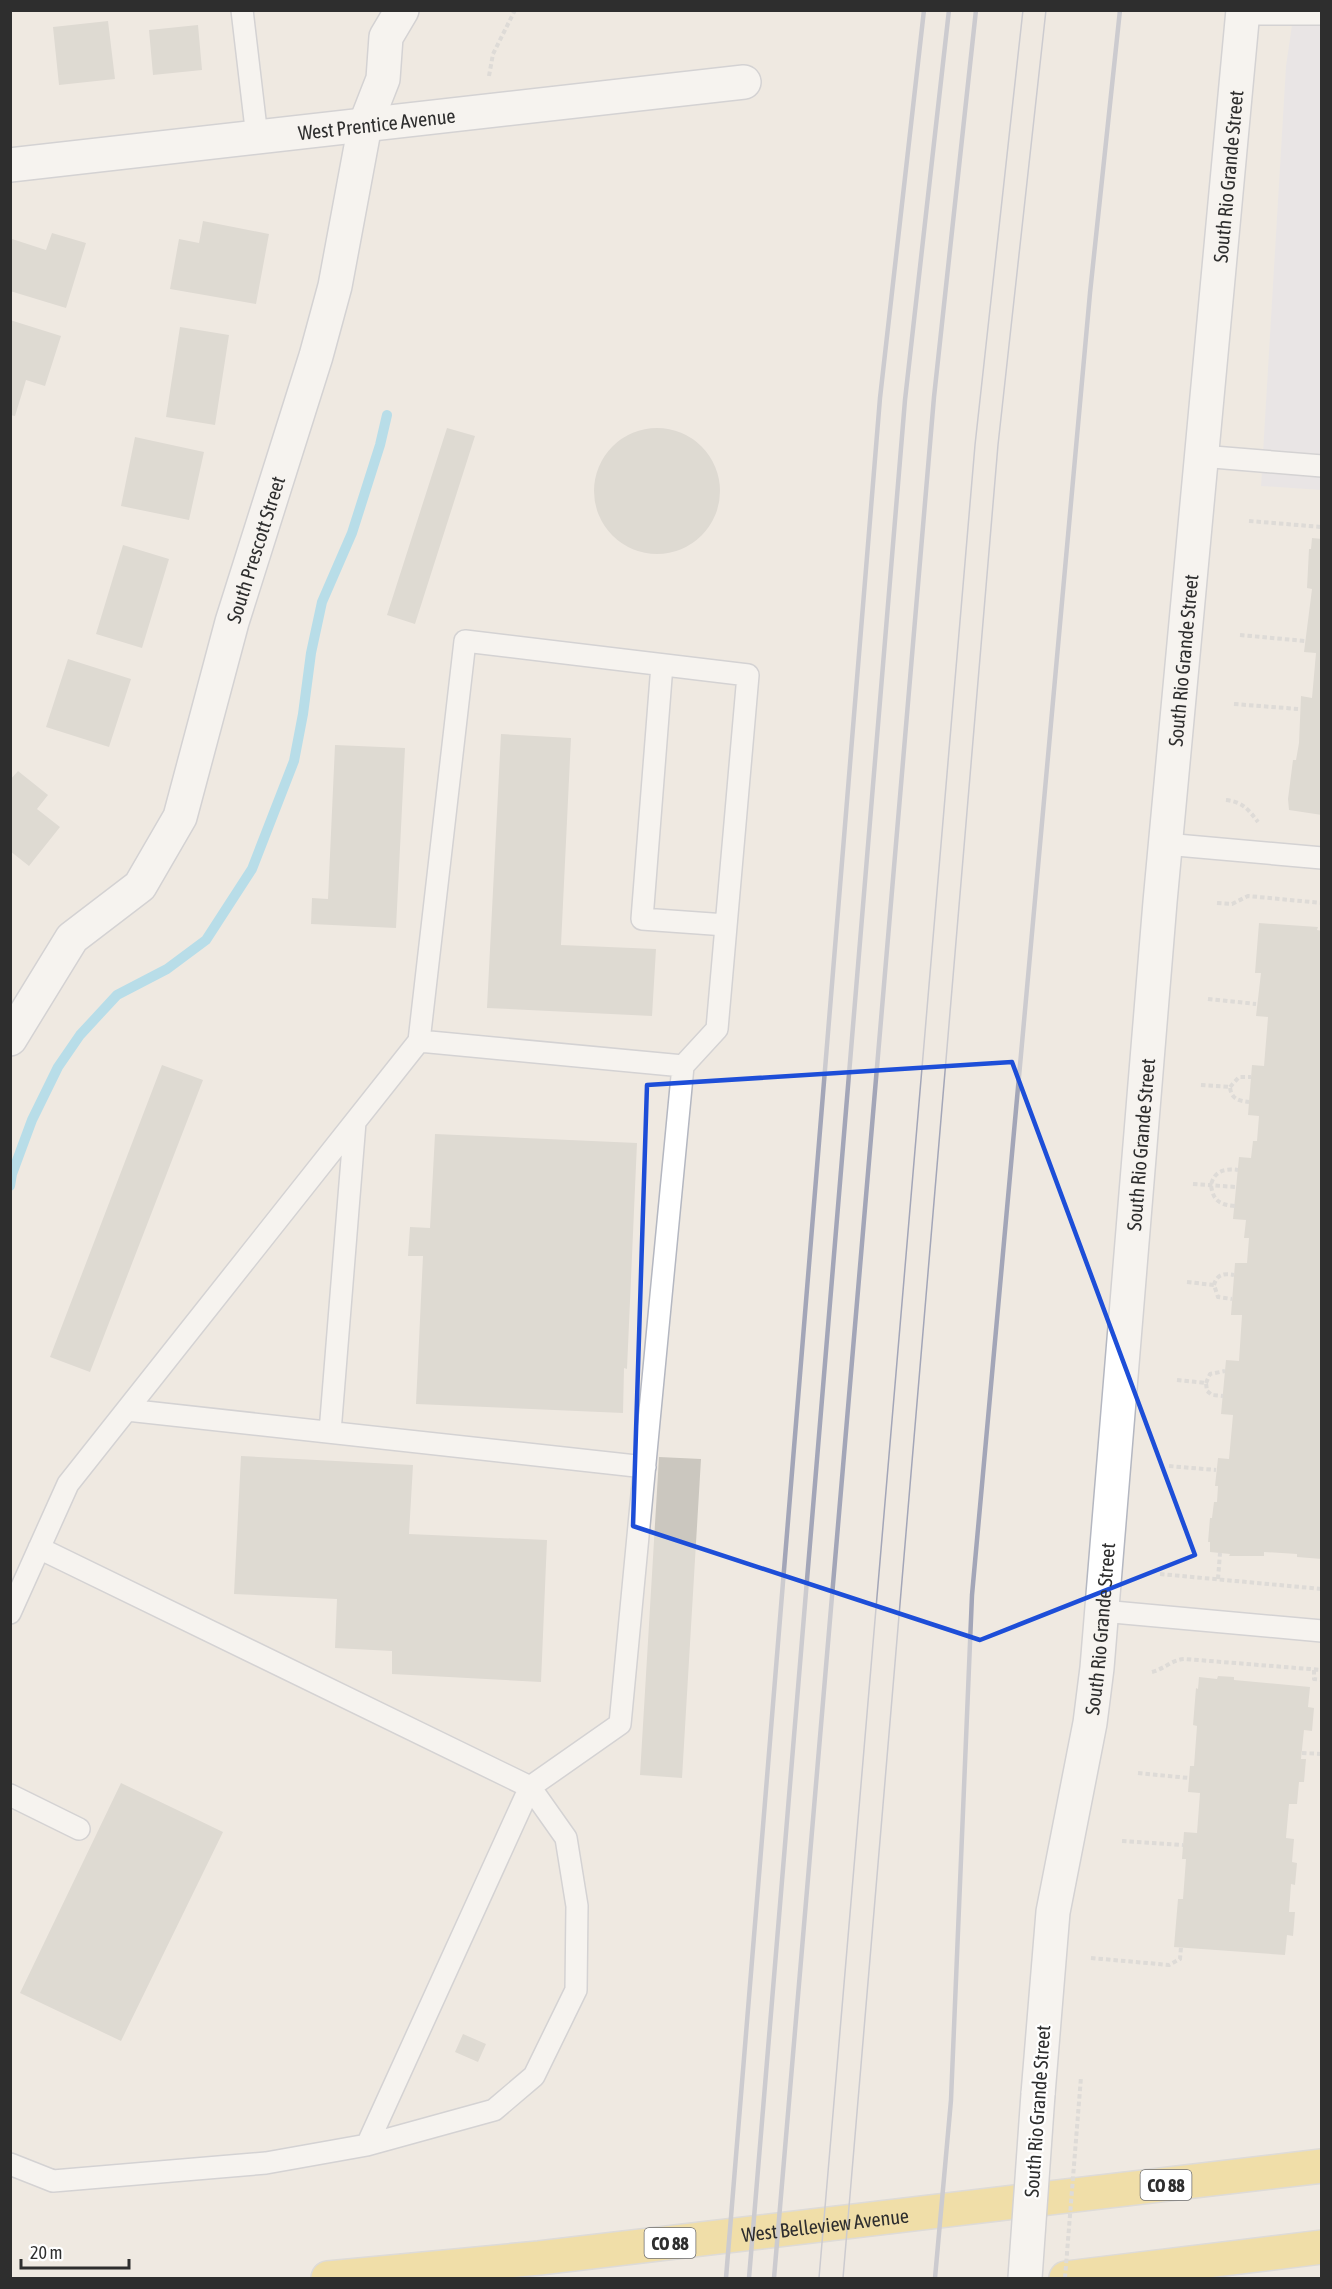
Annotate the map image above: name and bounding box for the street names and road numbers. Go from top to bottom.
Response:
street label: South Rio Grande Street [1208,89,1247,263]
street label: West Prentice Avenue [297,103,457,144]
street label: South Prescott Street [221,473,289,625]
street label: South Rio Grande Street [1163,573,1202,747]
street label: South Rio Grande Street [1122,1057,1159,1231]
street label: South Rio Grande Street [1080,1541,1119,1716]
street label: South Rio Grande Street [1020,2024,1055,2198]
road number: CO 88 [1140,2170,1192,2200]
street label: West Belleview Avenue [740,2203,910,2246]
road number: CO 88 [644,2228,696,2258]

